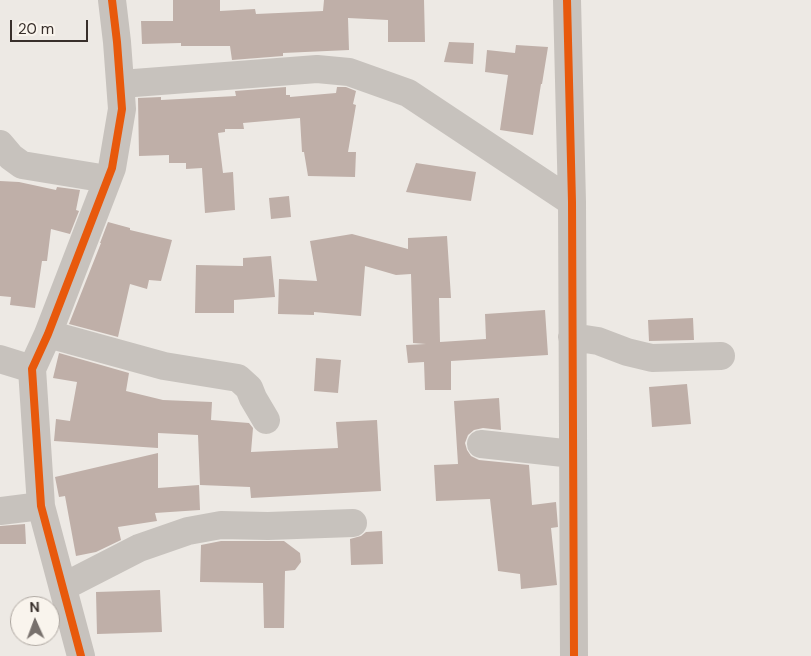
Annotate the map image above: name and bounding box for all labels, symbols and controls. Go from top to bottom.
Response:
scale bar [12,10,90,42]
text: 20 m [18,19,54,39]
north arrow [10,596,60,646]
text: N [29,598,40,616]

